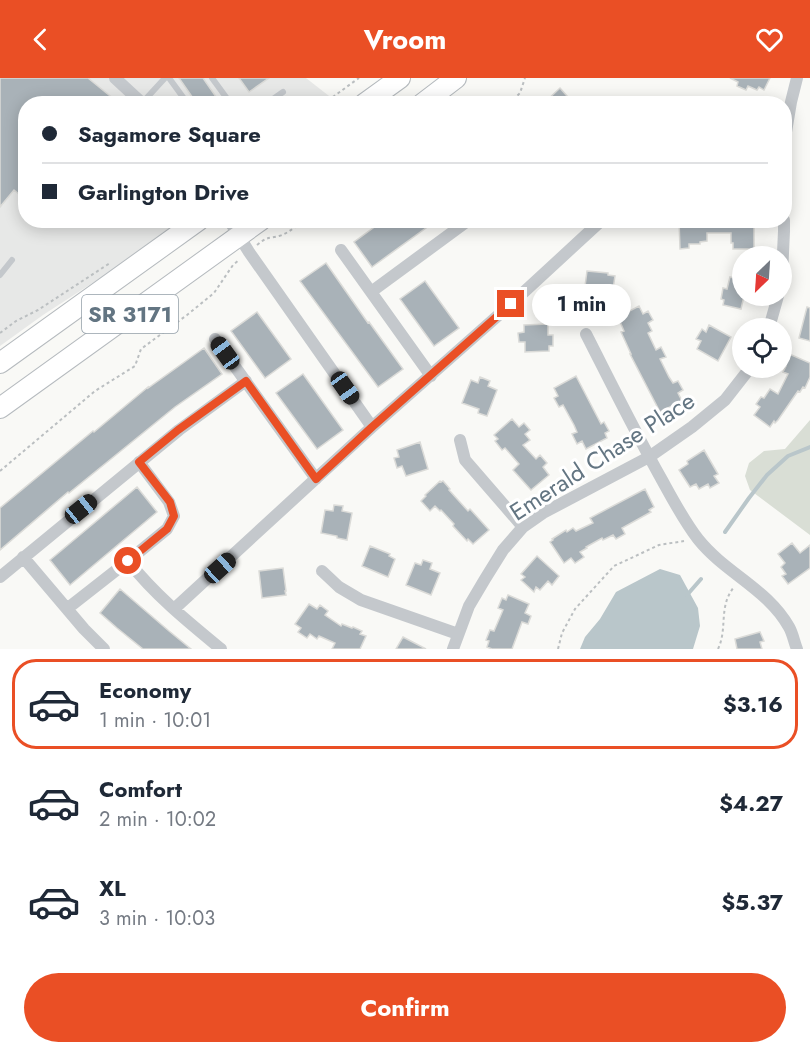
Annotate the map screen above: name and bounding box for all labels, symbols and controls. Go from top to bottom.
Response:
text: Vroom [364,20,446,59]
icon: back [24,23,57,56]
icon: heart [753,23,786,56]
text: Sagamore Square [78,118,261,150]
text: Garlington Drive [78,176,249,208]
north arrow [732,246,792,306]
map controls [732,246,792,378]
callout: 1 min [532,283,631,325]
route end [497,290,524,317]
text: 1 min [557,290,606,319]
road number: SR 3171 [82,295,178,333]
button: locate [732,318,792,378]
car [207,333,243,373]
car [327,368,363,408]
street label: Emerald Chase Place [503,383,701,529]
car [61,491,101,527]
route start [114,547,141,574]
car [201,549,239,587]
text: Economy [99,674,191,706]
icon: car [27,677,81,731]
text: $3.16 [723,688,783,720]
text: 1 min · 10:01 [99,706,211,735]
text: Comfort [99,773,182,805]
icon: car [27,776,81,830]
text: $4.27 [719,787,783,819]
text: 2 min · 10:02 [99,805,216,834]
text: XL [99,872,126,904]
icon: car [27,875,81,929]
text: $5.37 [721,886,783,918]
text: 3 min · 10:03 [99,904,215,933]
button: Confirm [24,973,786,1042]

